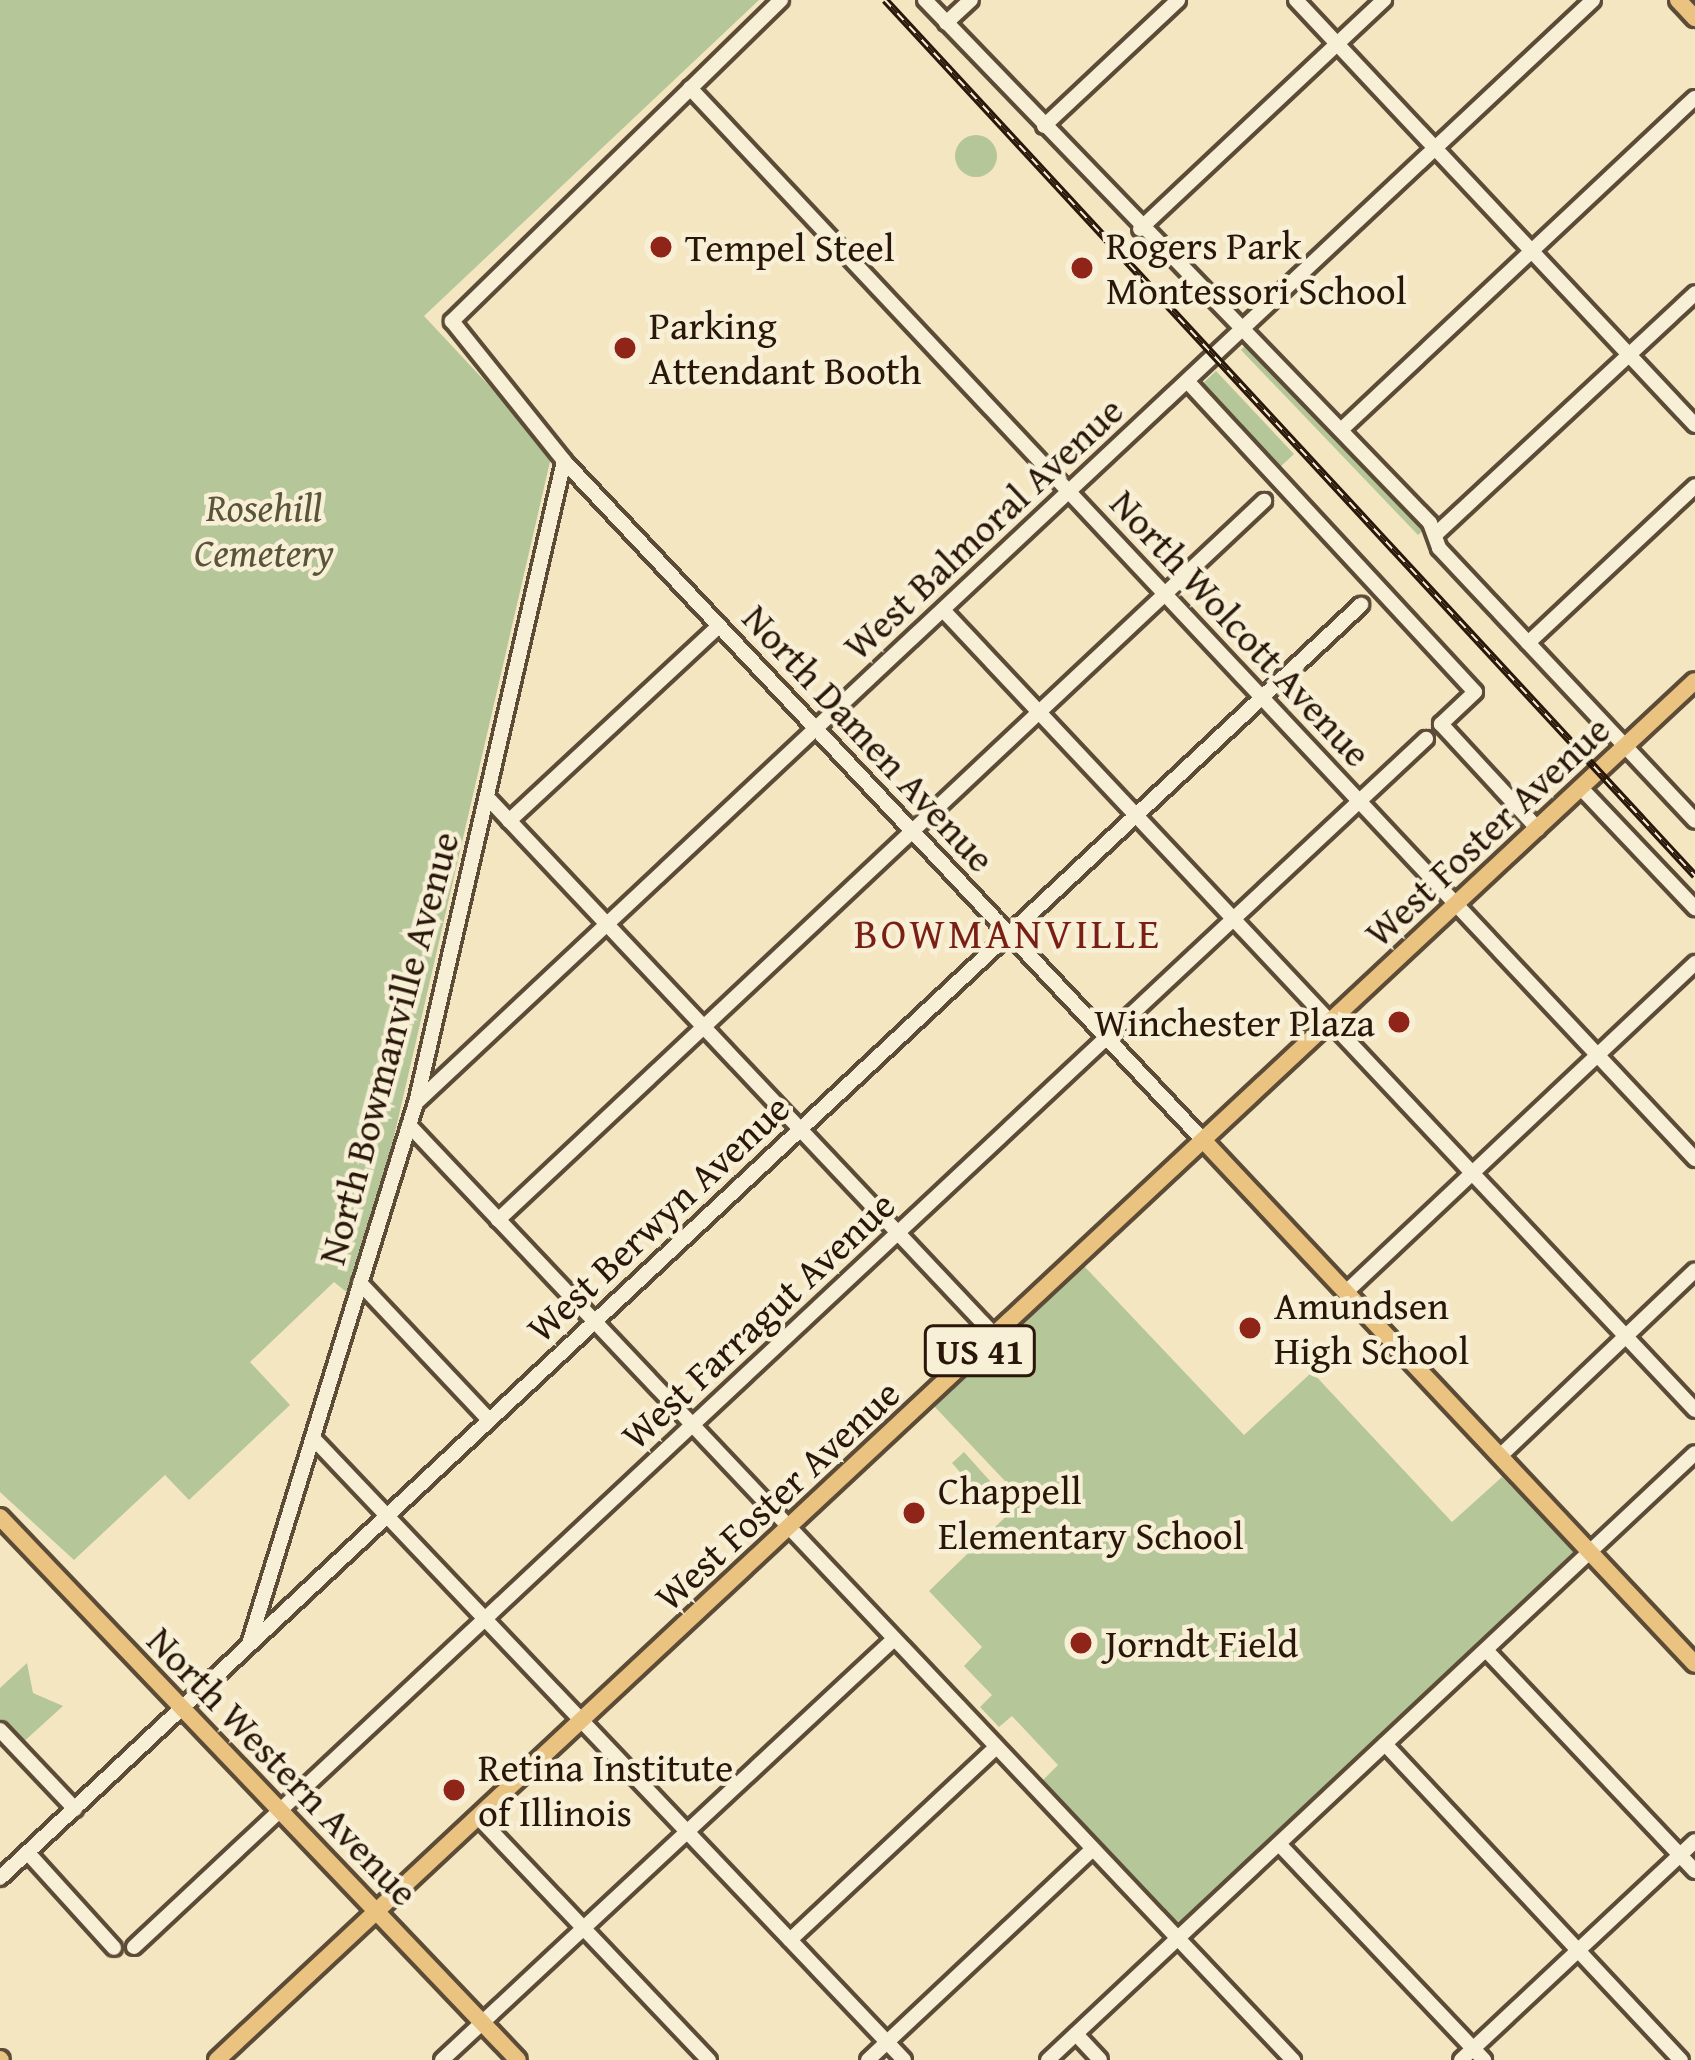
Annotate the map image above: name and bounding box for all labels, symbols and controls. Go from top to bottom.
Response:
place label: Rogers Park Montessori School [1106,223,1407,314]
place label: Tempel Steel [685,224,895,270]
marker: Tempel Steel [648,234,674,260]
marker: Rogers Park Montessori School [1069,255,1095,281]
place label: Parking Attendant Booth [649,303,921,394]
marker: Parking Attendant Booth [612,335,638,361]
street label: West Balmoral Avenue [834,387,1132,669]
street label: North Wolcott Avenue [1101,480,1381,776]
park label: Rosehill Cemetery [194,485,334,576]
street label: North Damen Avenue [733,595,1005,881]
street label: West Foster Avenue [1355,706,1619,956]
street label: North Bowmanville Avenue [308,827,468,1269]
district label: BOWMANVILLE [854,908,1162,958]
place label: Winchester Plaza [1094,999,1375,1045]
marker: Winchester Plaza [1386,1009,1412,1035]
street label: West Berwyn Avenue [517,1084,799,1352]
street label: West Farragut Avenue [612,1181,904,1459]
place label: Amundsen High School [1274,1283,1469,1374]
marker: Amundsen High School [1237,1315,1263,1341]
road number: US 41 [923,1321,1037,1381]
street label: West Foster Avenue [645,1370,909,1620]
place label: Chappell Elementary School [938,1468,1244,1559]
marker: Chappell Elementary School [901,1500,927,1526]
street label: North Western Avenue [138,1617,428,1915]
place label: Jorndt Field [1105,1620,1298,1666]
marker: Jorndt Field [1068,1630,1094,1656]
place label: Retina Institute of Illinois [478,1745,733,1836]
marker: Retina Institute of Illinois [441,1777,467,1803]

